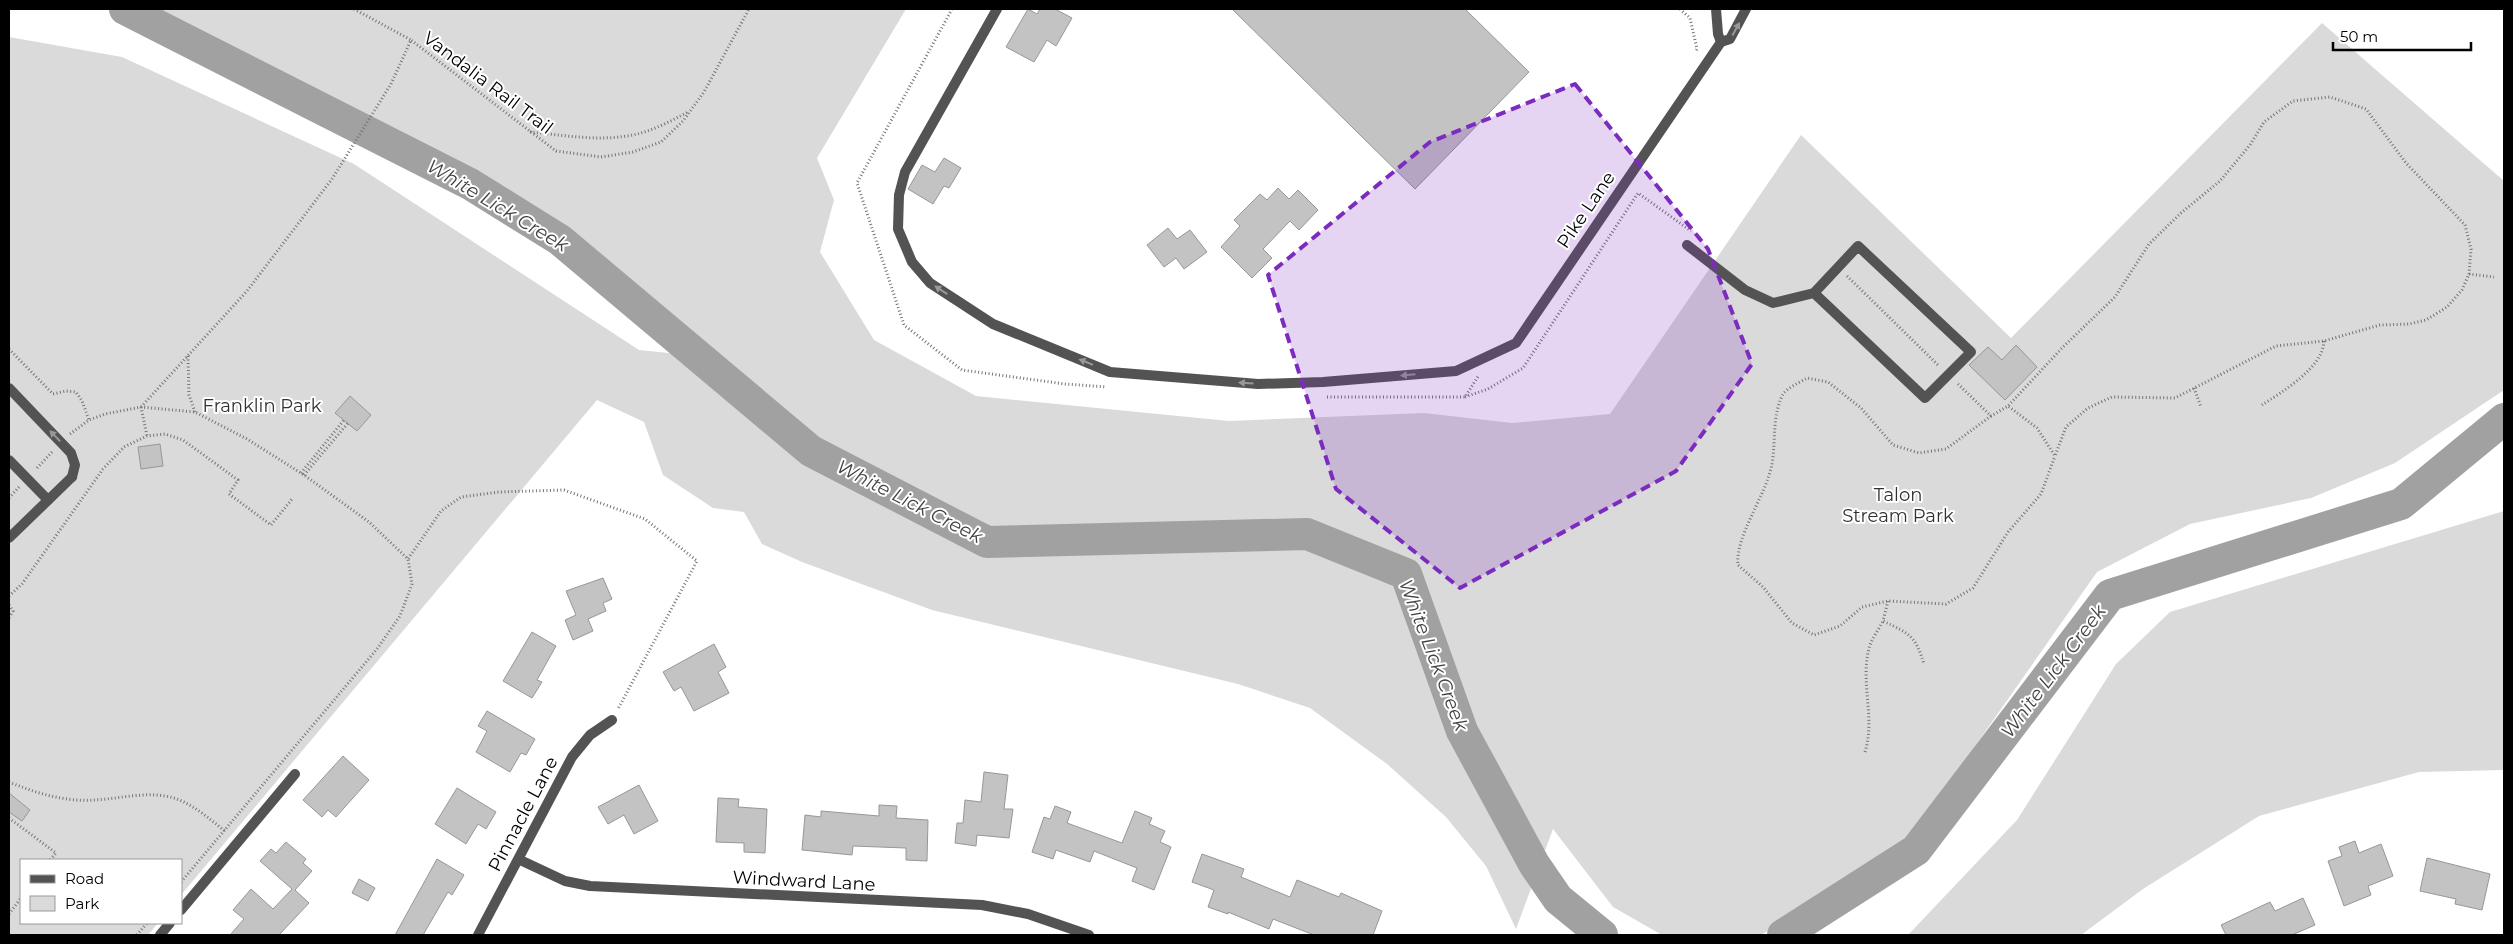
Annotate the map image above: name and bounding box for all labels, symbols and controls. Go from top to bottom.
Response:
scale bar [2333,20,2470,52]
one-way arrow [1732,22,1741,35]
street label: Vandalia Rail Trail [419,27,557,139]
text: 50 m [2340,27,2378,46]
water label: White Lick Creek [423,154,573,257]
street label: Pike Lane [1552,167,1620,253]
one-way arrow [934,285,947,295]
one-way arrow [1079,357,1093,365]
one-way arrow [1400,371,1416,379]
one-way arrow [1237,378,1253,386]
park label: Franklin Park [203,395,322,417]
one-way arrow [49,430,61,442]
water label: White Lick Creek [833,455,987,548]
park label: Talon Stream Park [1842,484,1954,527]
water label: White Lick Creek [1394,576,1473,735]
water label: White Lick Creek [1996,600,2111,742]
street label: Pinnacle Lane [483,752,563,875]
legend [20,859,182,924]
street label: Windward Lane [732,866,876,896]
text: Road [65,869,104,888]
text: Park [65,894,99,913]

